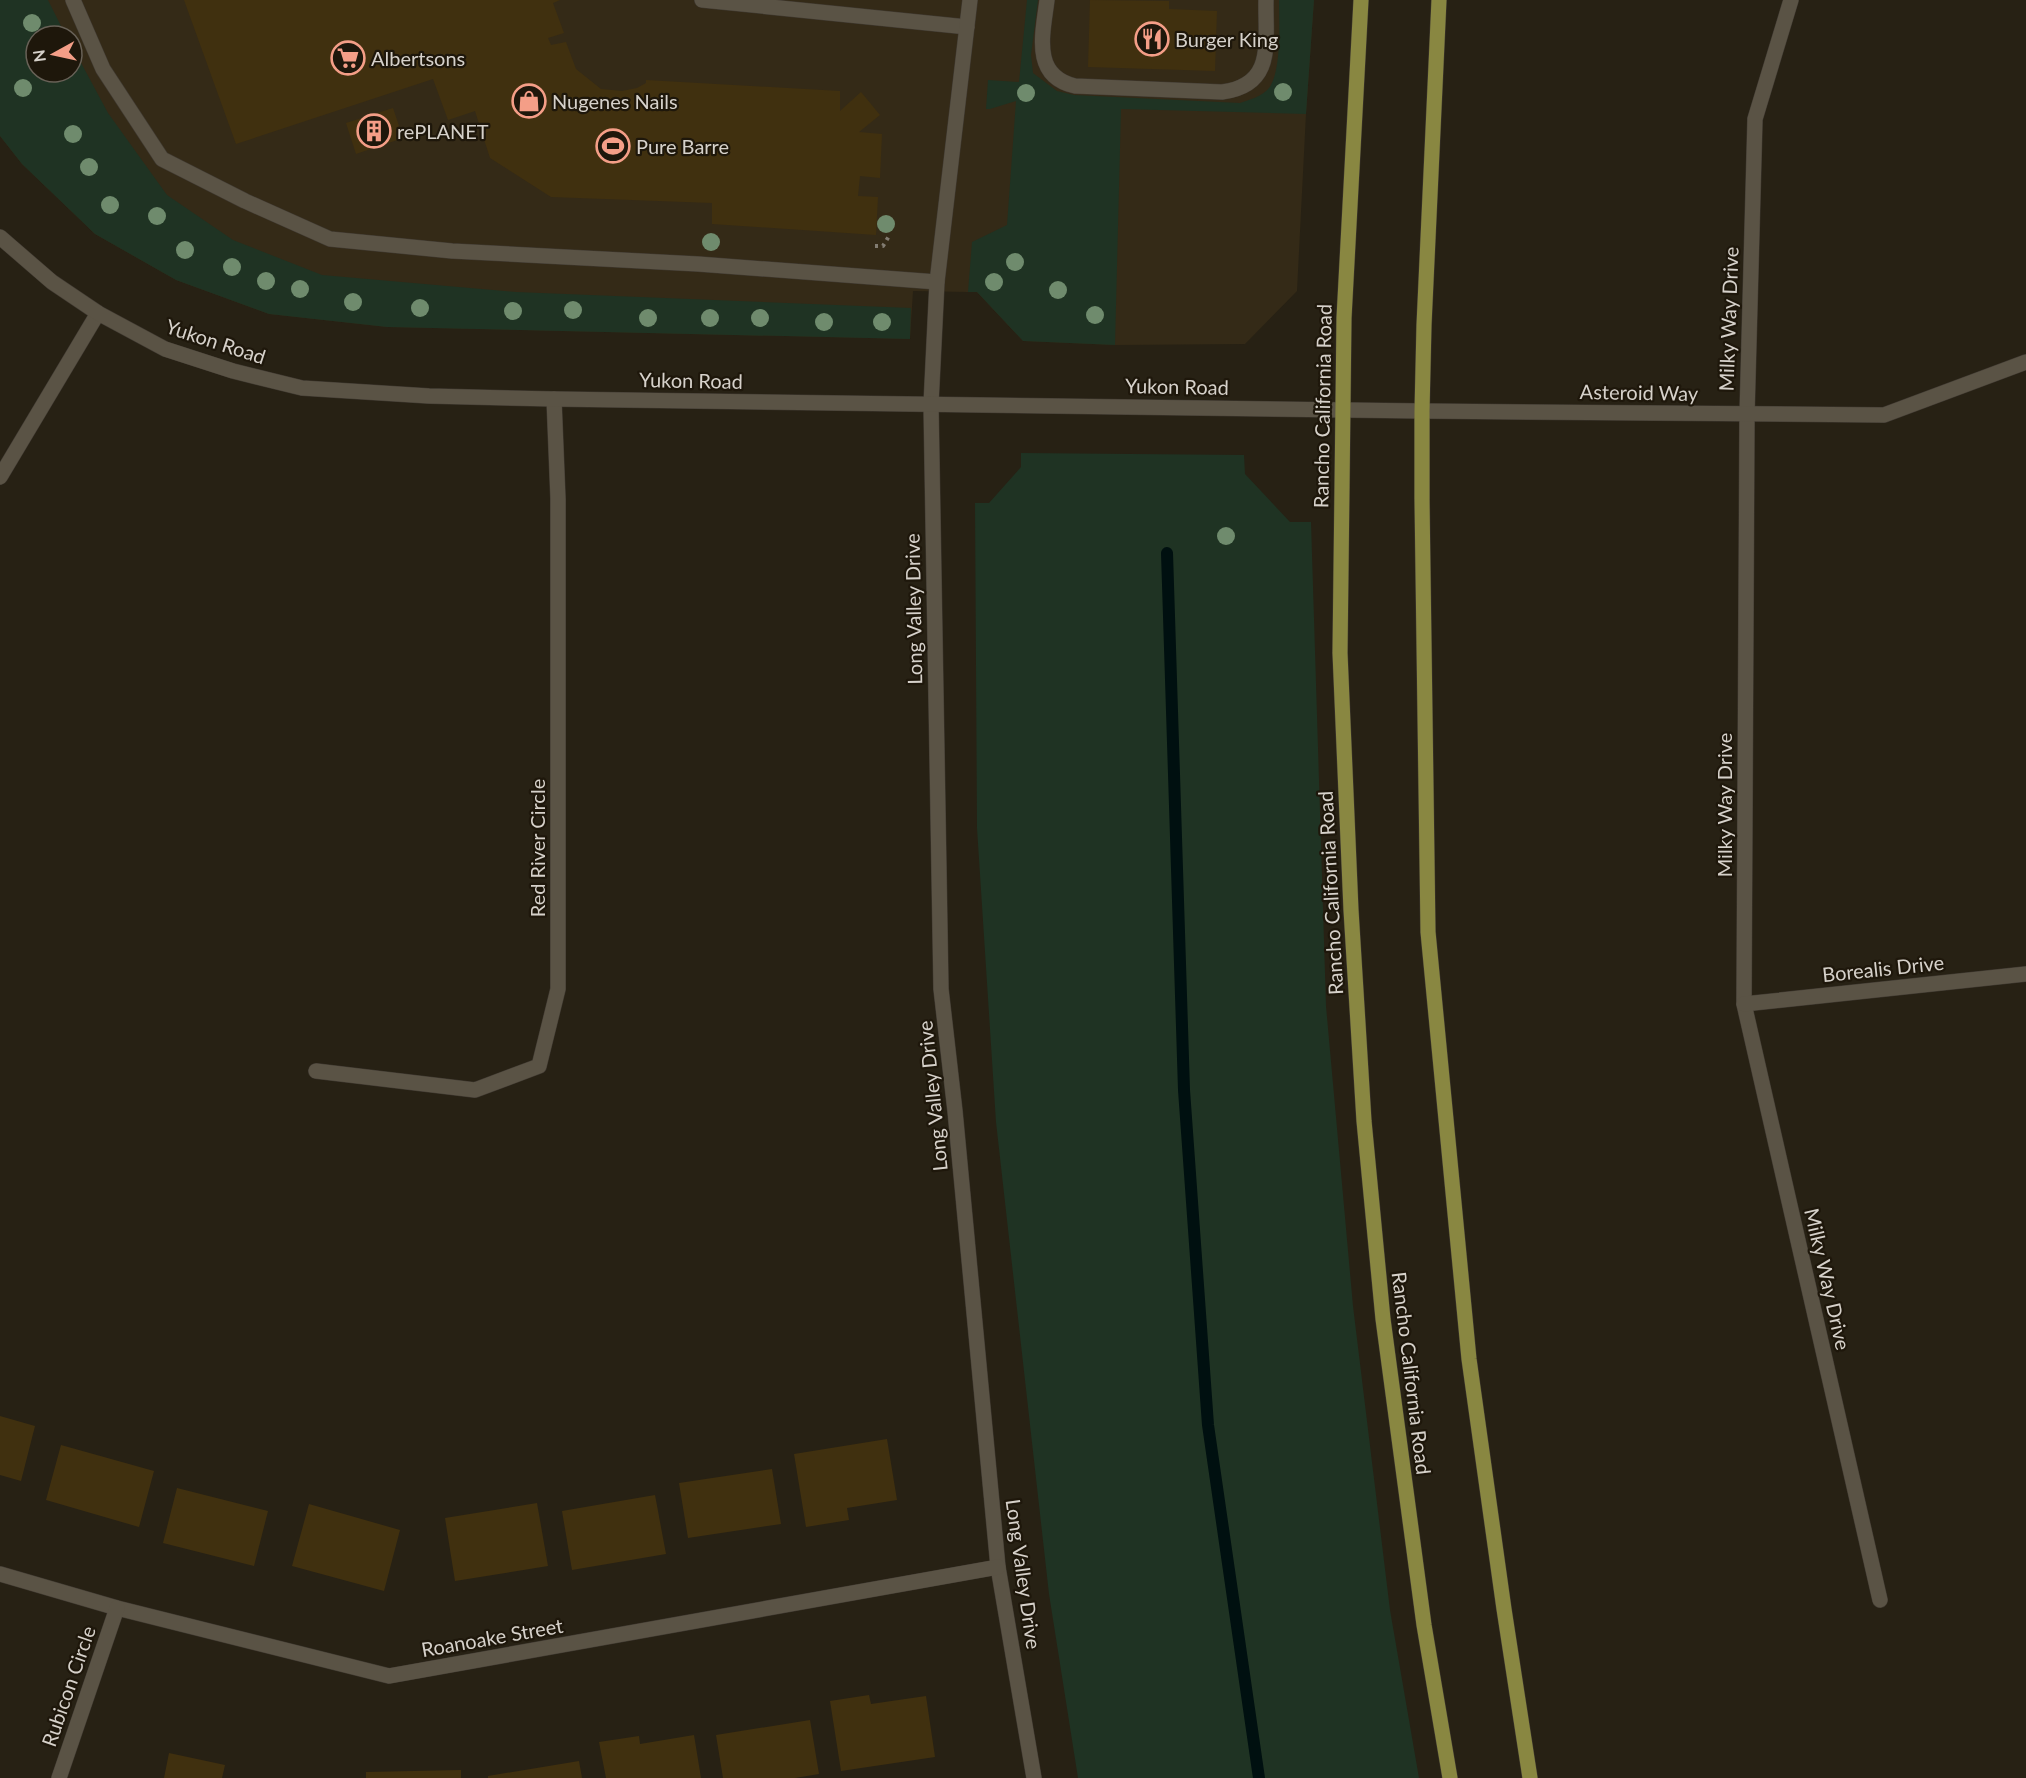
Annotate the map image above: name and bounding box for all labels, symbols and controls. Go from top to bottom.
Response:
restaurant icon: Burger King [1134,21,1170,57]
north arrow [24,24,84,84]
place label: Burger King [1175,27,1278,51]
supermarket icon: Albertsons [330,40,366,76]
place label: Albertsons [371,46,465,70]
text: N [28,49,49,64]
shop icon: Nugenes Nails [511,83,547,119]
place label: Nugenes Nails [552,89,678,113]
building icon: rePLANET [356,113,392,149]
place label: rePLANET [397,119,489,143]
sports icon: Pure Barre [595,128,631,164]
place label: Pure Barre [636,134,729,158]
street label: Milky Way Drive [1713,246,1743,392]
street label: Rancho California Road [1308,304,1336,508]
street label: Yukon Road [163,314,269,368]
street label: Yukon Road [639,367,743,393]
street label: Yukon Road [1125,373,1229,399]
street label: Asteroid Way [1580,379,1699,405]
street label: Long Valley Drive [900,533,926,685]
street label: Milky Way Drive [1712,733,1736,877]
street label: Red River Circle [525,779,549,917]
street label: Rancho California Road [1313,790,1347,996]
street label: Borealis Drive [1821,950,1945,986]
street label: Long Valley Drive [912,1020,952,1172]
street label: Milky Way Drive [1800,1206,1856,1352]
street label: Rancho California Road [1388,1270,1436,1476]
street label: Long Valley Drive [1002,1497,1046,1651]
street label: Roanoake Street [419,1613,565,1661]
street label: Rubicon Circle [36,1622,100,1750]

